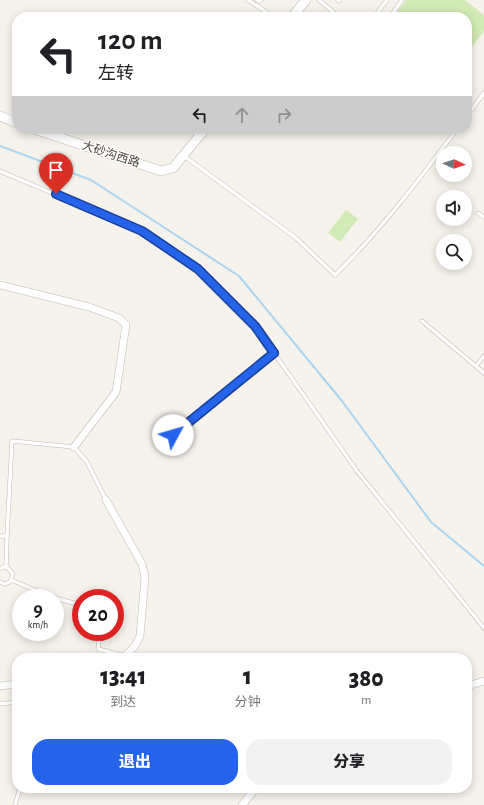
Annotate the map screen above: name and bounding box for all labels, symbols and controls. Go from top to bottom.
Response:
text: 120 m [98,27,163,55]
icon: left [32,28,84,80]
text: 左转 [98,65,134,83]
icon: left [189,104,211,126]
icon: ahead [231,104,253,126]
icon: right [273,104,295,126]
street label: 大砂沟西路 [81,138,142,169]
north arrow [436,146,472,182]
map controls [436,146,472,270]
pin [39,153,73,194]
icon: arrive [45,159,67,181]
button: sound [436,190,472,226]
button: search [436,234,472,270]
position arrow [152,414,194,456]
speed limit sign: 20 [72,589,124,641]
text: 9 [33,600,43,620]
text: km/h [28,620,48,630]
text: 13:41 [100,665,146,689]
text: 1 [243,665,252,689]
text: 380 [349,667,384,691]
text: m [361,694,371,707]
text: 到达 [110,696,136,709]
text: 分钟 [234,696,261,709]
button: 退出 [32,739,238,785]
button: 分享 [246,739,452,785]

